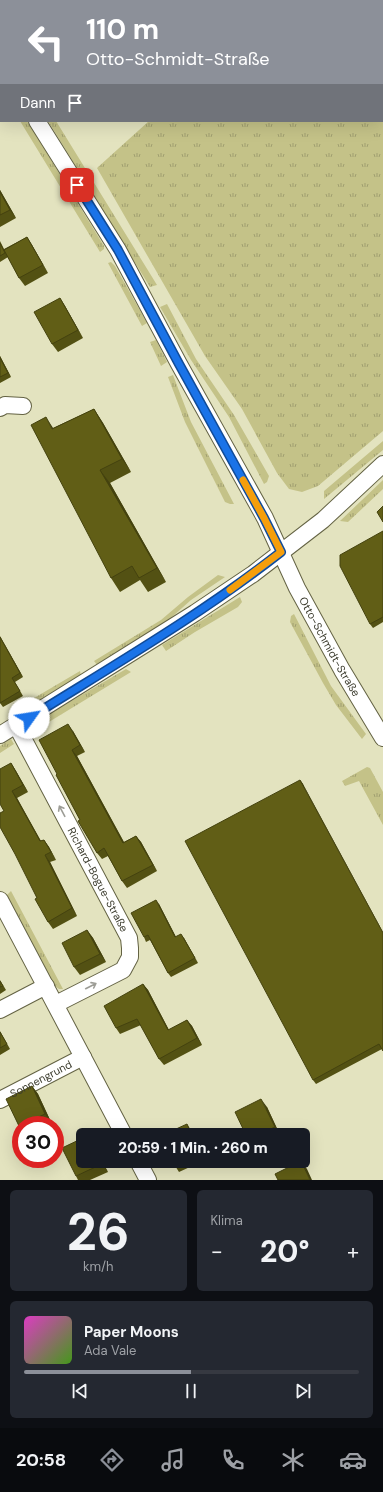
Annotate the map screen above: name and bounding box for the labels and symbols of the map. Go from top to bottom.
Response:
pin [60,168,94,202]
street label: Otto-Schmidt-Straße [296,594,363,699]
position arrow [8,697,50,739]
one-way arrow [57,805,65,817]
street label: Richard-Bogue-Straße [65,825,131,934]
one-way arrow [84,982,96,989]
street label: Sonnengrund [7,1057,74,1101]
speed limit sign: 30 [12,1116,64,1168]

